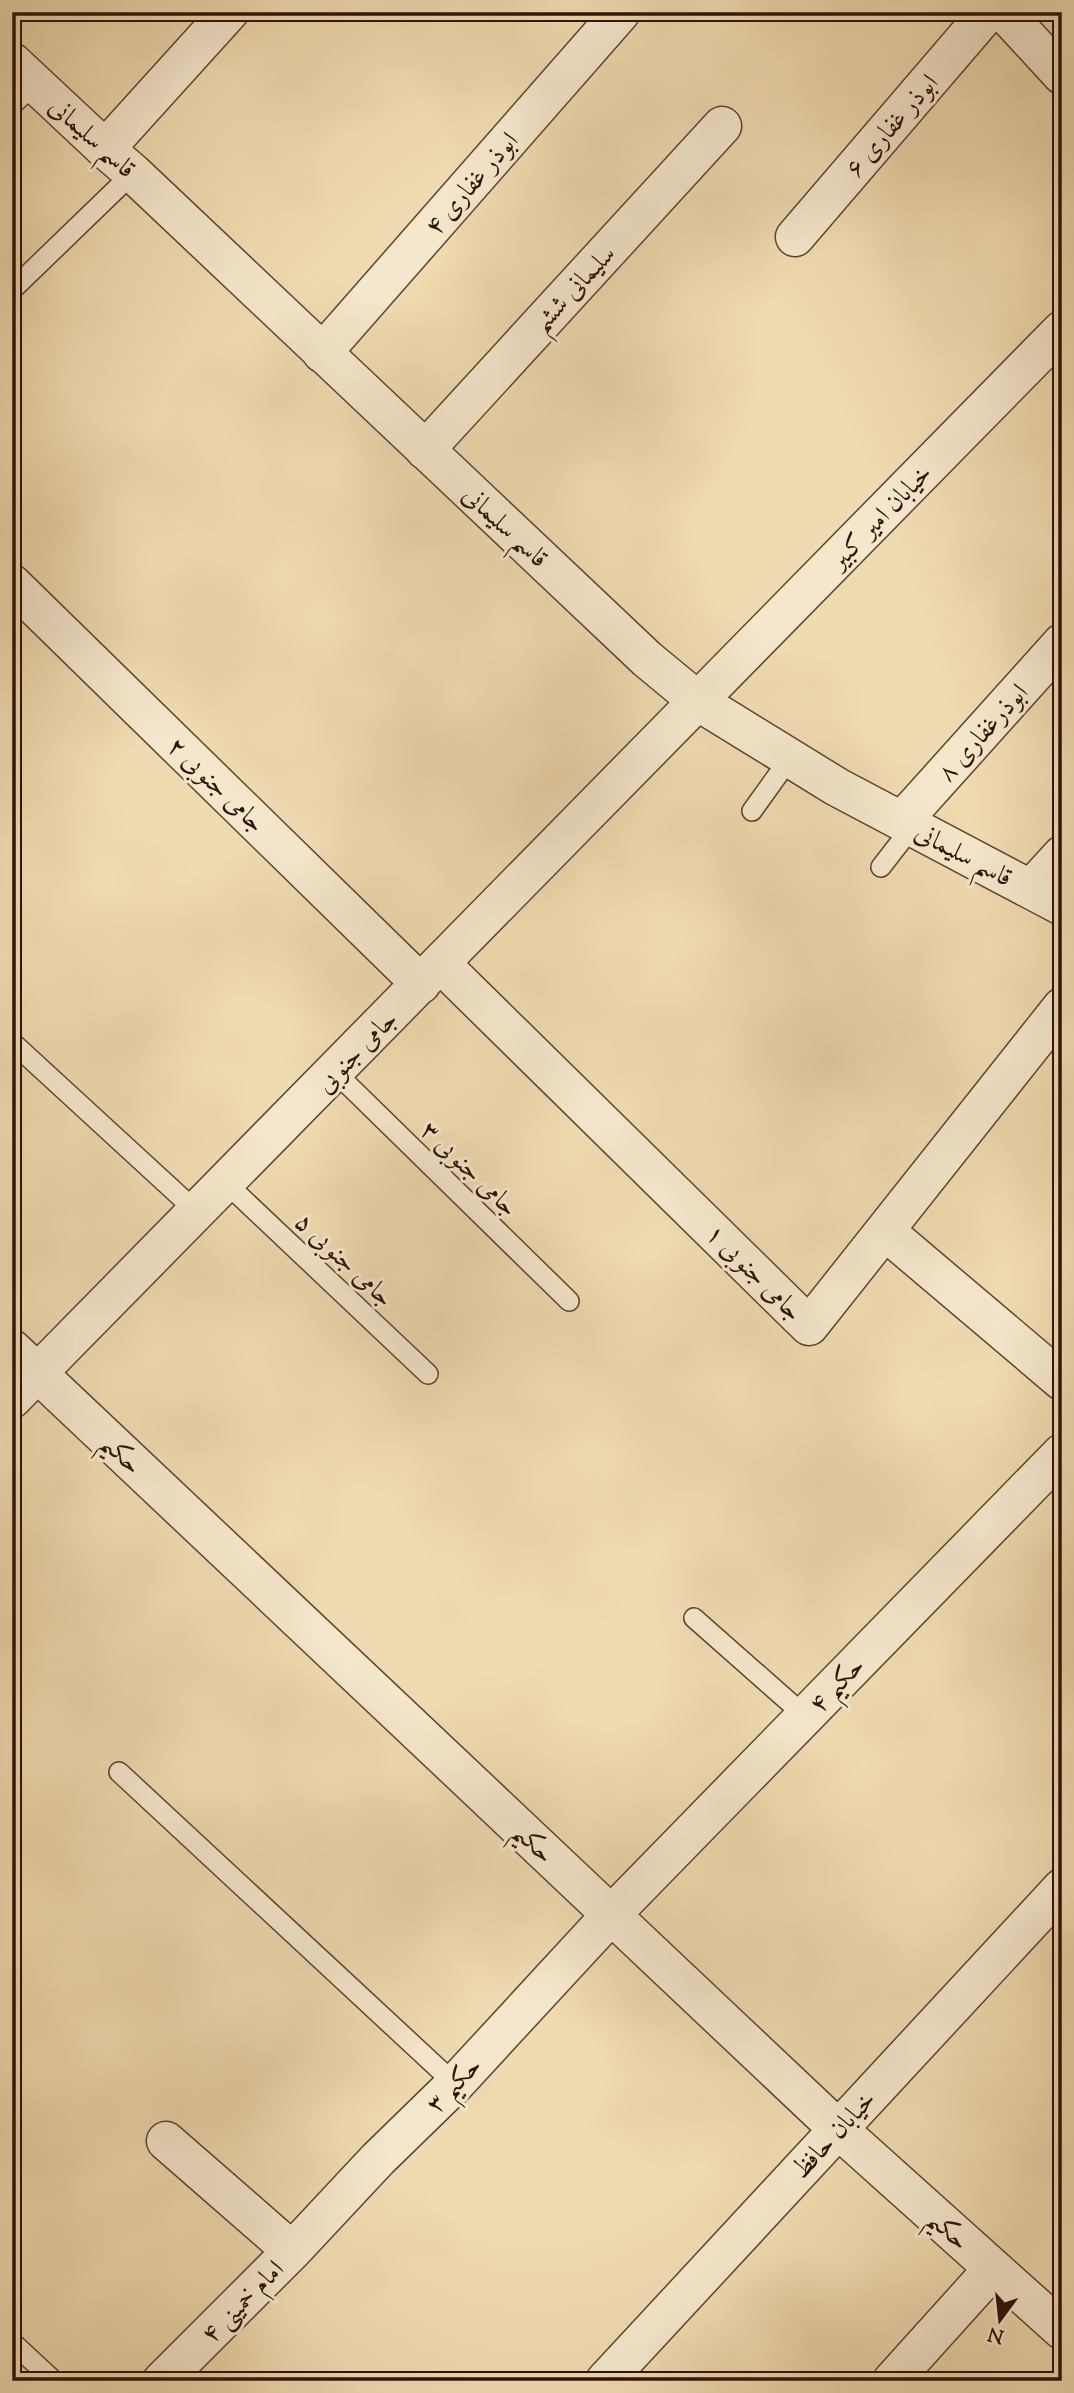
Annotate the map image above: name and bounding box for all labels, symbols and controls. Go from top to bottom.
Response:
street label: ابوذر غفاری ۶ [837,67,948,186]
street label: قاسم سلیمانی [36,90,143,192]
street label: ابوذر غفاری ۴ [417,125,528,244]
street label: سلیمانی ششم [524,238,629,345]
street label: خیابان امیر کبیر [820,457,942,581]
street label: قاسم سلیمانی [449,478,556,581]
street label: ابوذرغفاری ۸ [930,676,1038,791]
street label: جامی جنوبی ۲ [158,729,273,842]
street label: قاسم سلیمانی [905,815,1018,902]
street label: جامی جنوبی [309,1003,407,1103]
street label: جامی جنوبی ۳ [411,1113,526,1226]
street label: جامی جنوبی ۵ [285,1205,401,1317]
street label: جامی جنوبی ۱ [696,1217,810,1331]
street label: حکیم [88,1426,150,1488]
street label: حکیم ۴ [801,1649,878,1726]
street label: حکیم [500,1815,562,1877]
street label: حکیم ۳ [418,2049,495,2126]
street label: خیابان حافظ [784,2083,886,2188]
street label: حکیم [915,2202,977,2264]
street label: امام خمینی ۴ [194,2253,295,2354]
north arrow [965,2284,1036,2354]
text: N [985,2319,1007,2349]

